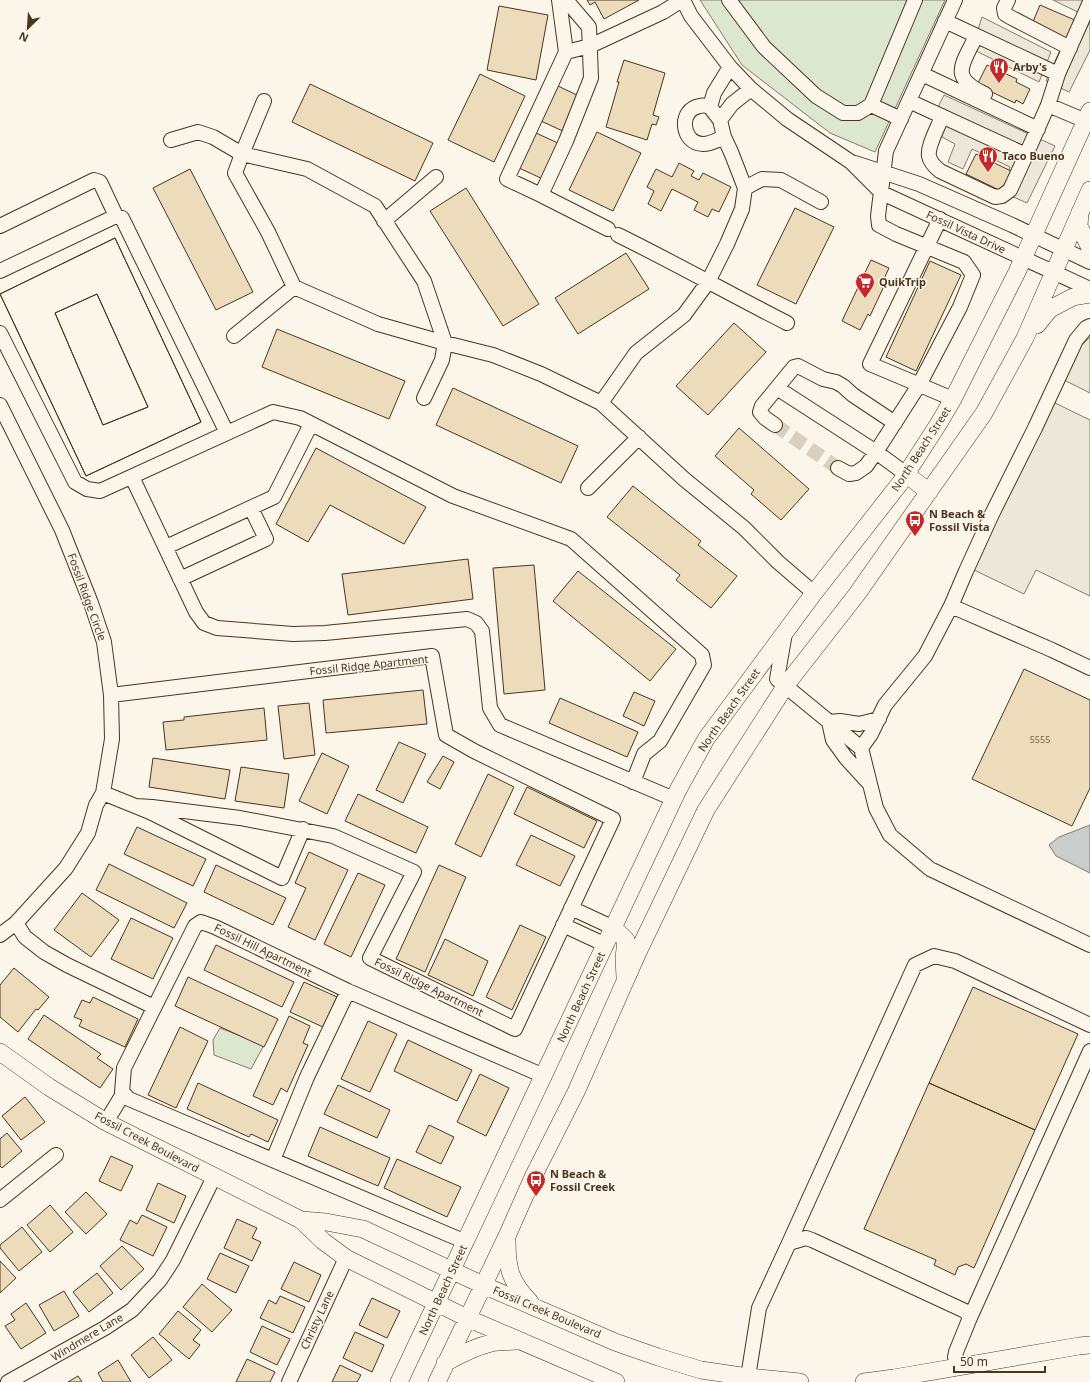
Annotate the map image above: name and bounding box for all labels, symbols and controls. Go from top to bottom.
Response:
north arrow [8,8,48,48]
text: N [16,29,31,46]
restaurant icon: Arby's [988,56,1010,84]
place label: Arby's [1013,59,1048,74]
restaurant icon: Taco Bueno [977,145,999,173]
place label: Taco Bueno [1002,148,1065,163]
street label: Fossil Vista Drive [924,207,1009,257]
supermarket icon: QuikTrip [854,271,876,299]
place label: QuikTrip [879,274,926,289]
street label: North Beach Street [888,403,954,494]
place label: N Beach & Fossil Vista [929,506,990,534]
bus stop icon: N Beach & Fossil Vista [904,509,926,537]
street label: Fossil Ridge Circle [65,551,110,643]
street label: Fossil Ridge Apartment [309,651,429,678]
street label: North Beach Street [694,665,763,754]
house number: 5555 [1030,733,1050,746]
street label: Fossil Hill Apartment [212,919,314,980]
street label: North Beach Street [553,949,608,1045]
street label: Fossil Ridge Apartment [372,954,486,1019]
street label: Fossil Creek Boulevard [92,1108,202,1175]
place label: N Beach & Fossil Creek [550,1166,615,1194]
bus stop icon: N Beach & Fossil Creek [525,1169,547,1197]
street label: North Beach Street [415,1242,470,1338]
street label: Fossil Creek Boulevard [491,1282,604,1341]
street label: Christy Lane [296,1288,337,1352]
street label: Windmere Lane [48,1309,126,1364]
scale bar [954,1348,1045,1374]
text: 50 m [960,1353,988,1370]

